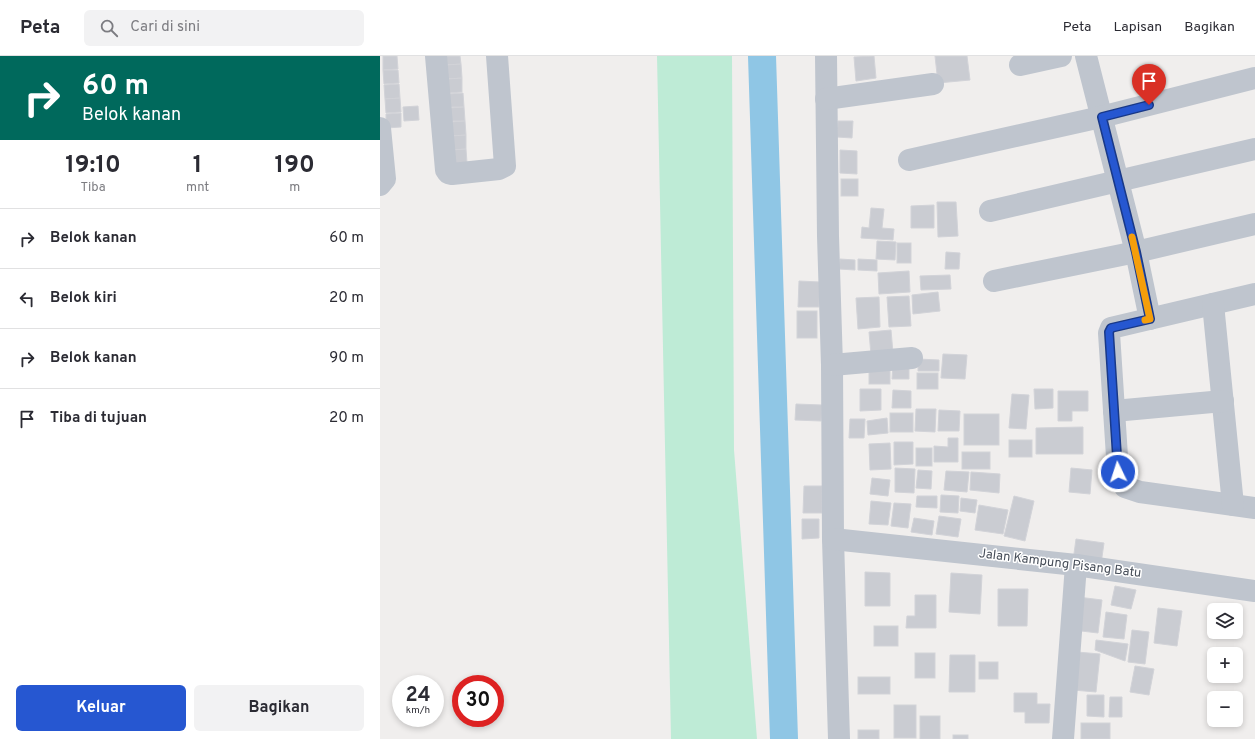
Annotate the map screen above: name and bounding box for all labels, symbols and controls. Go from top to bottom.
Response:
search box [84,10,364,46]
text: Peta [20,16,60,40]
icon: search [98,17,120,39]
text: Cari di sini [130,18,200,37]
text: Peta [1063,19,1091,36]
text: Lapisan [1113,19,1162,36]
text: Bagikan [1184,19,1235,36]
pin [1132,64,1166,105]
text: 60 m [82,69,149,105]
icon: arrive [1138,70,1160,92]
icon: right [16,72,68,124]
text: Belok kanan [82,104,181,127]
text: 19:10 [65,151,121,181]
text: 1 [193,151,202,181]
text: 190 [275,151,315,181]
text: Tiba [80,180,106,196]
text: mnt [186,180,209,196]
text: m [289,180,300,196]
icon: right [16,228,38,250]
text: Belok kanan [50,229,137,248]
text: 60 m [329,229,364,248]
icon: left [16,288,38,310]
text: Belok kiri [50,289,117,308]
text: 20 m [329,289,364,308]
icon: right [16,348,38,370]
text: Belok kanan [50,349,137,368]
text: 90 m [329,349,364,368]
icon: arrive [16,408,38,430]
text: Tiba di tujuan [50,409,147,428]
text: 20 m [329,409,364,428]
position arrow [1097,451,1139,493]
street label: Jalan Kampung Pisang Batu [978,546,1142,582]
map controls [1207,603,1243,727]
button: layers [1207,603,1243,639]
button: + [1207,647,1243,683]
speed limit sign: 30 [452,675,504,727]
text: 24 [405,683,431,709]
button: Keluar [16,685,186,731]
button: Bagikan [194,685,364,731]
button: − [1207,691,1243,727]
text: km/h [406,704,430,717]

